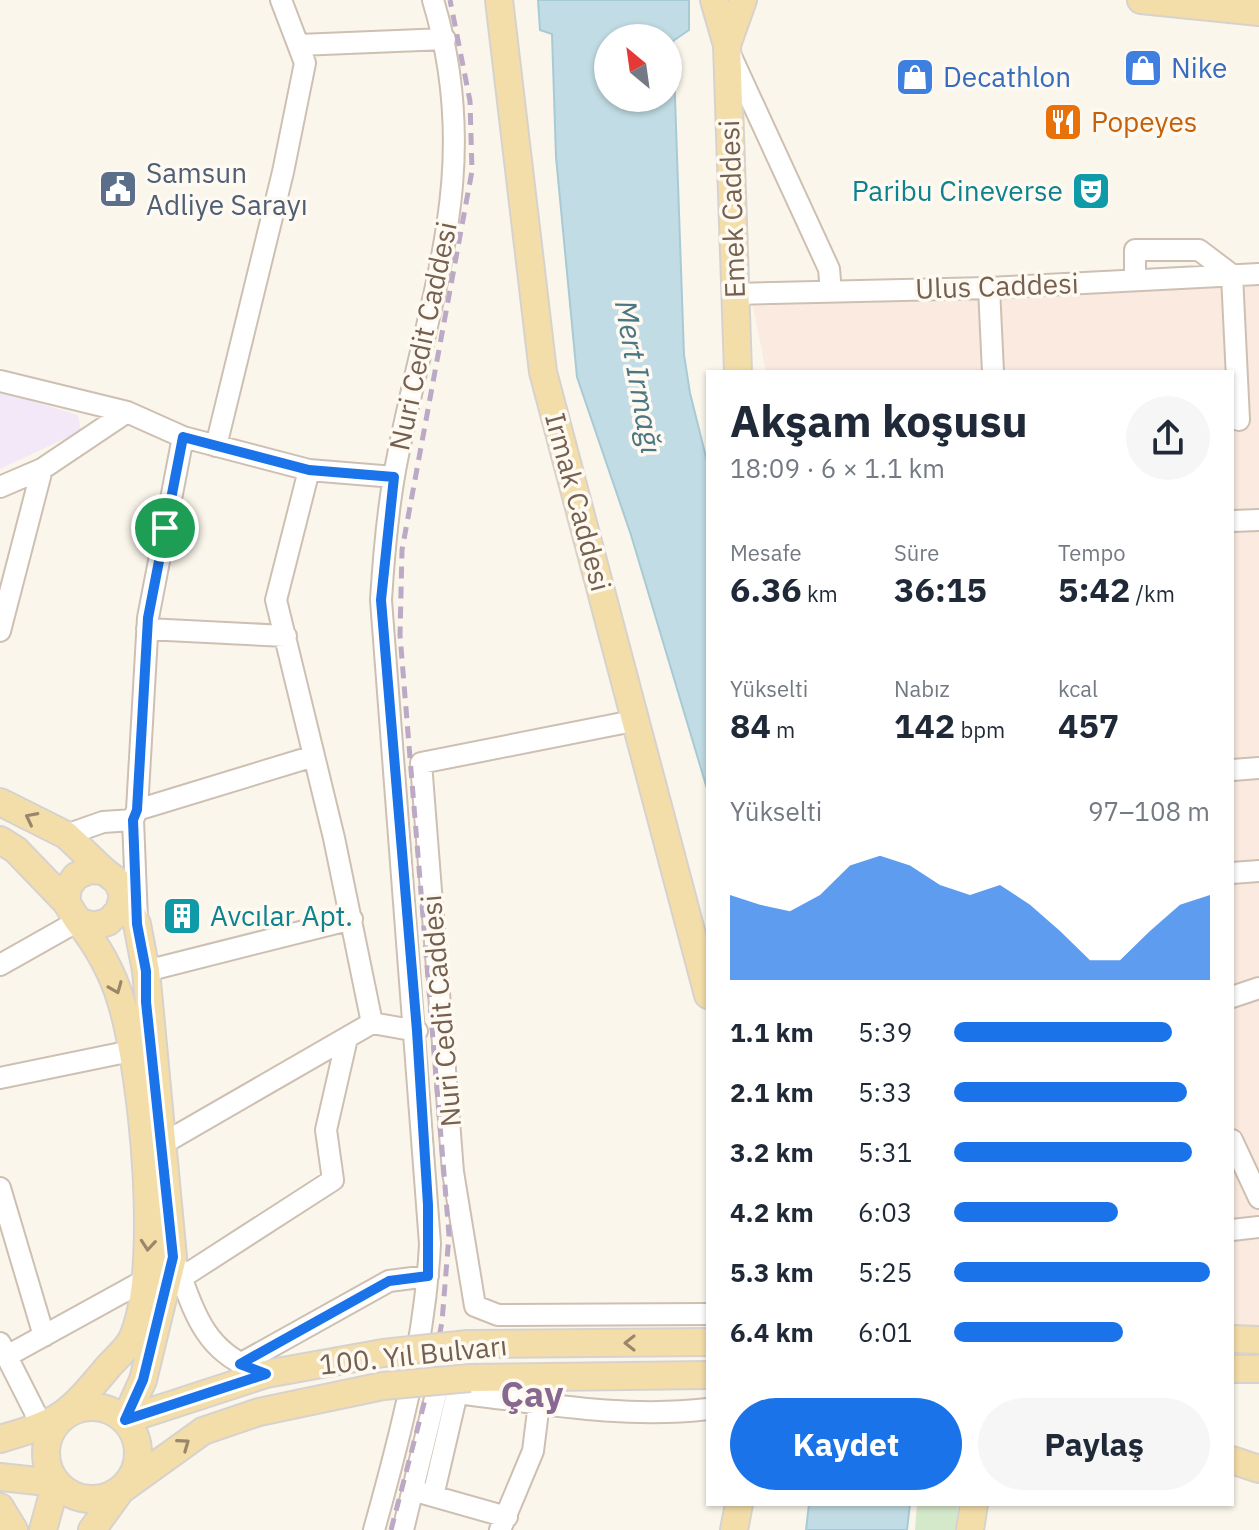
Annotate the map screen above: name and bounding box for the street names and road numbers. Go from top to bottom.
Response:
street label: Emek Caddesi [710,119,753,299]
street label: Nuri Cedit Caddesi [380,218,465,454]
street label: Ulus Caddesi [915,264,1079,307]
street label: Irmak Caddesi [537,409,620,595]
street label: Nuri Cedit Caddesi [412,893,469,1129]
street label: 100. Yıl Bulvarı [317,1326,509,1383]

